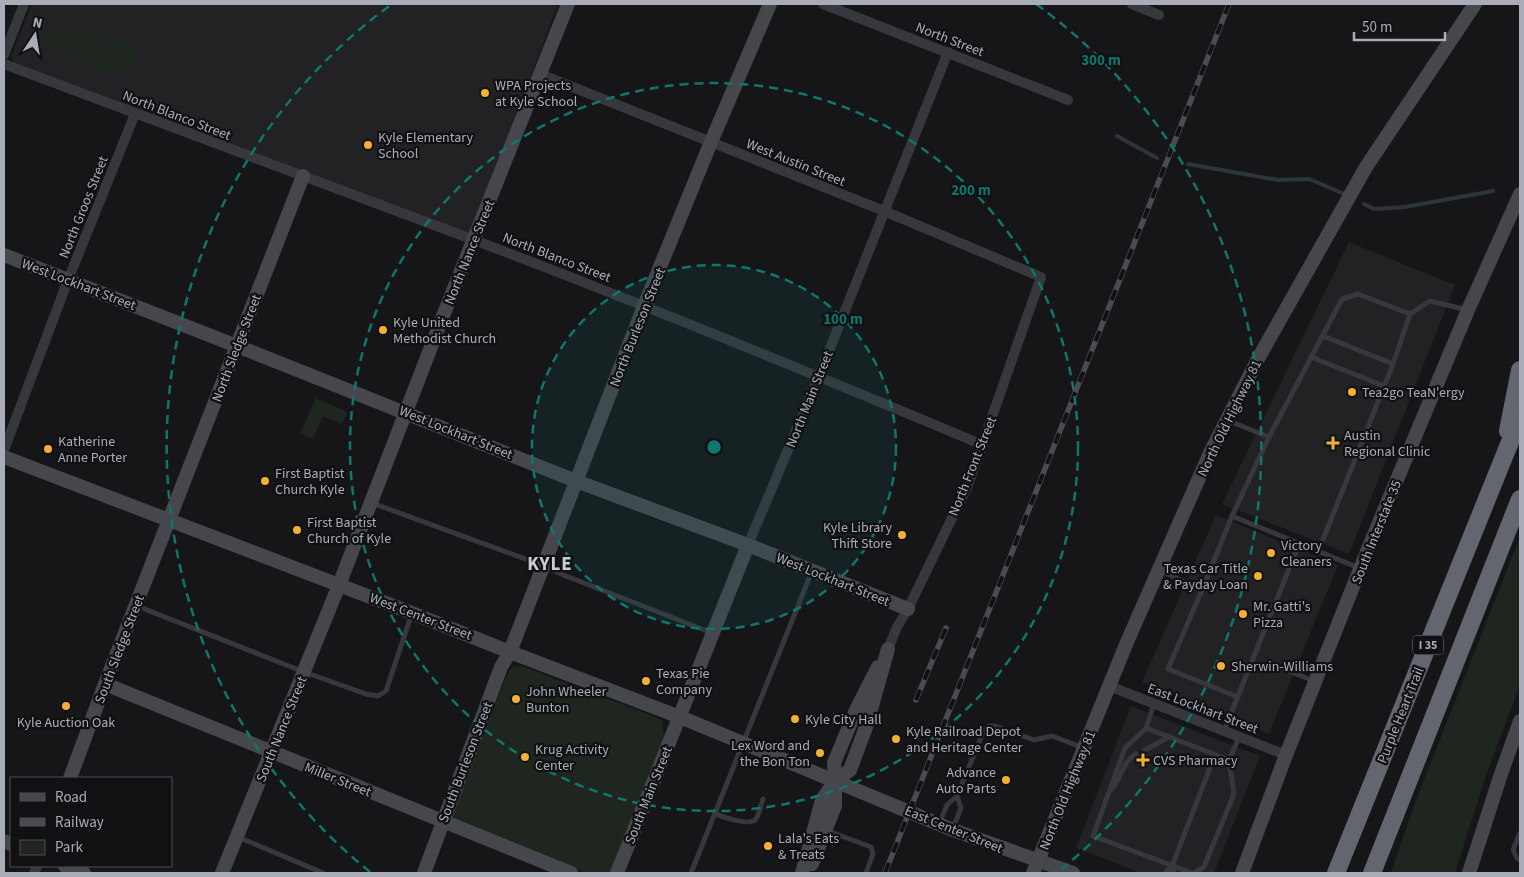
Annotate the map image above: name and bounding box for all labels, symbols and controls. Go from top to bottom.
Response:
north arrow [10,10,60,60]
scale bar [1354,10,1445,42]
text: N [31,13,44,34]
text: 50 m [1362,17,1392,38]
street label: North Street [913,18,987,62]
text: 300 m [1081,50,1121,71]
place label: WPA Projects at Kyle School [495,76,578,112]
street label: North Blanco Street [120,86,234,146]
marker: WPA Projects at Kyle School [479,87,491,99]
place label: Kyle Elementary School [378,128,473,164]
street label: West Austin Street [743,134,849,192]
marker: Kyle Elementary School [362,139,374,151]
street label: North Groos Street [54,153,114,262]
text: 200 m [951,180,991,201]
street label: North Nance Street [440,197,500,308]
street label: North Blanco Street [500,228,614,288]
street label: West Lockhart Street [19,254,139,316]
street label: North Burleson Street [605,265,671,390]
street label: North Sledge Street [207,291,267,405]
text: 100 m [823,309,863,330]
place label: Kyle United Methodist Church [393,313,496,349]
marker: Kyle United Methodist Church [377,324,389,336]
street label: North Main Street [781,348,839,451]
street label: North Old Highway 81 [1193,357,1267,480]
place label: Tea2go TeaN'ergy [1362,383,1465,403]
marker: Tea2go TeaN'ergy [1346,386,1358,398]
street label: West Lockhart Street [396,401,516,465]
street label: North Front Street [944,413,1002,519]
place label: Austin Regional Clinic [1344,426,1431,462]
place label: Katherine Anne Porter [58,432,127,468]
marker: Austin Regional Clinic [1326,436,1340,450]
centre of rings [705,438,723,456]
marker: Katherine Anne Porter [42,443,54,455]
place label: First Baptist Church Kyle [275,464,345,500]
marker: First Baptist Church Kyle [259,475,271,487]
street label: South Interstate 35 [1347,477,1407,587]
place label: First Baptist Church of Kyle [307,513,391,549]
place label: Kyle Library Thift Store [823,518,892,554]
marker: First Baptist Church of Kyle [291,524,303,536]
marker: Kyle Library Thift Store [896,529,908,541]
place label: Victory Cleaners [1281,536,1332,572]
marker: Victory Cleaners [1265,547,1277,559]
street label: West Lockhart Street [773,548,893,612]
district label: KYLE [527,551,573,578]
place label: Texas Car Title & Payday Loan [1163,559,1248,595]
marker: Texas Car Title & Payday Loan [1252,570,1264,582]
street label: West Center Street [367,588,475,646]
street label: South Sledge Street [90,592,150,707]
place label: Mr. Gatti's Pizza [1253,597,1311,633]
marker: Mr. Gatti's Pizza [1237,608,1249,620]
road number: I 35 [1413,636,1443,654]
place label: Sherwin-Williams [1231,657,1333,677]
marker: Sherwin-Williams [1215,660,1227,672]
place label: Texas Pie Company [656,664,712,700]
street label: Purple Heart Trail [1373,664,1430,767]
street label: South Nance Street [252,673,312,785]
marker: Texas Pie Company [640,675,652,687]
street label: East Lockhart Street [1144,679,1261,739]
place label: John Wheeler Bunton [526,682,606,718]
marker: John Wheeler Bunton [510,693,522,705]
street label: South Burleson Street [434,699,498,826]
marker: Kyle Auction Oak [60,700,72,712]
place label: Kyle City Hall [805,710,882,730]
place label: Kyle Auction Oak [17,713,115,733]
marker: Kyle City Hall [789,713,801,725]
place label: Kyle Railroad Depot and Heritage Center [906,722,1023,758]
street label: North Old Highway 81 [1035,727,1101,853]
marker: Kyle Railroad Depot and Heritage Center [890,733,902,745]
place label: Lex Word and the Bon Ton [731,736,810,772]
place label: Krug Activity Center [535,740,609,776]
street label: South Main Street [620,743,678,847]
marker: Lex Word and the Bon Ton [814,747,826,759]
marker: Krug Activity Center [519,751,531,763]
place label: CVS Pharmacy [1153,751,1238,771]
marker: CVS Pharmacy [1137,754,1149,766]
street label: Miller Street [301,757,374,802]
place label: Advance Auto Parts [936,763,996,799]
marker: Advance Auto Parts [1000,774,1012,786]
legend [10,777,172,867]
text: Road [55,787,87,808]
street label: East Center Street [901,801,1006,859]
text: Railway [55,812,104,833]
place label: Lala's Eats & Treats [778,829,839,865]
text: Park [55,837,84,858]
marker: Lala's Eats & Treats [762,840,774,852]

